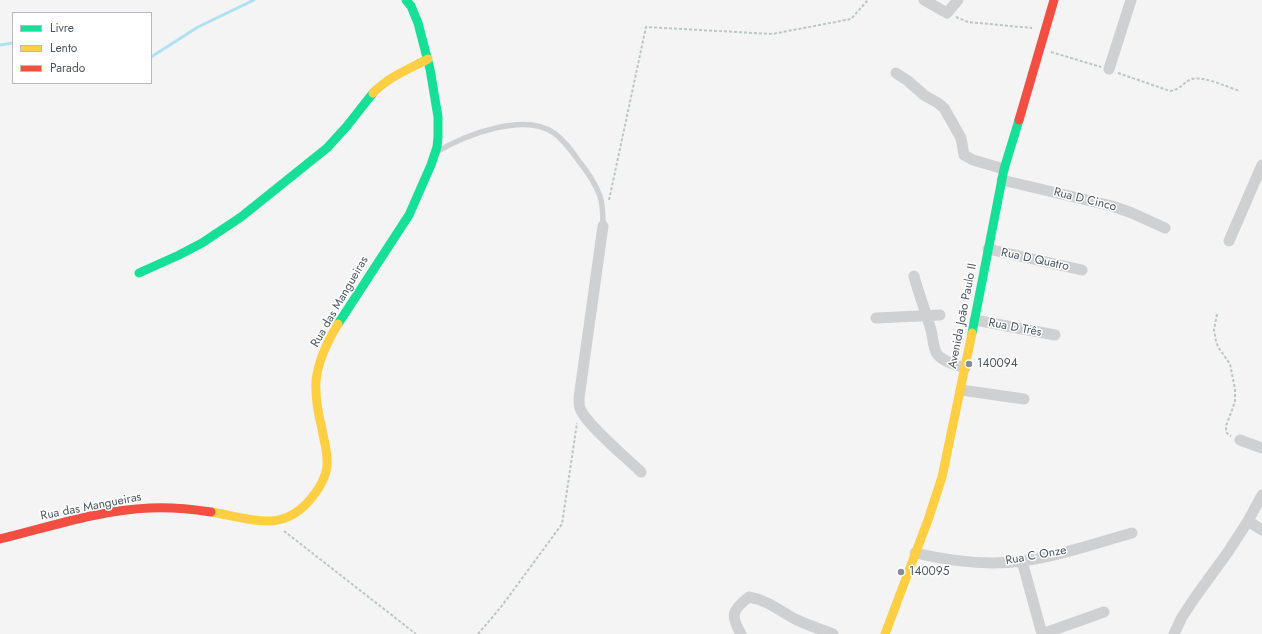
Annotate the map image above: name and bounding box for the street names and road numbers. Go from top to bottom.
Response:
street label: Rua D Cinco [1052,185,1118,215]
street label: Rua D Quatro [1000,246,1070,274]
street label: Rua das Mangueiras [308,254,372,350]
street label: Avenida João Paulo II [946,262,980,370]
street label: Rua D Três [987,316,1043,340]
street label: Rua das Mangueiras [39,490,143,524]
street label: Rua C Onze [1004,544,1068,568]

